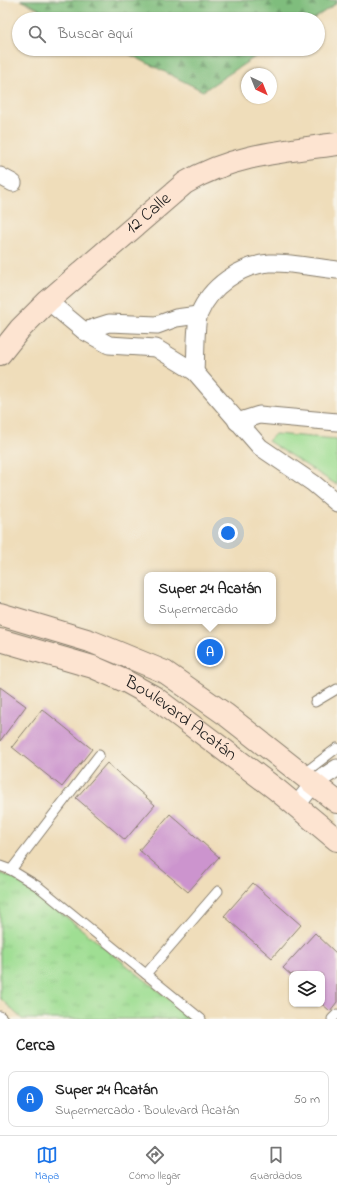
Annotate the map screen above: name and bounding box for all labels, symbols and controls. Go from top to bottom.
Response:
search box [12,12,325,56]
icon: search [26,23,48,45]
text: Buscar aquí [58,23,133,45]
north arrow [241,68,277,104]
street label: 12 Calle [121,186,178,241]
your location [218,523,238,543]
popup [144,572,276,624]
text: Super 24 Acatán [159,578,261,600]
text: Supermercado [159,600,238,619]
pin: A [197,637,223,667]
street label: Boulevard Acatán [119,670,242,768]
map controls [289,971,325,1007]
button: layers [289,971,325,1007]
text: Cerca [16,1033,55,1058]
text: Super 24 Acatán [55,1079,158,1101]
text: A [26,1090,34,1109]
text: 50 m [294,1090,320,1109]
text: Supermercado · Boulevard Acatán [55,1101,239,1120]
tab: Mapa [35,1144,59,1184]
tab: Cómo llegar [129,1144,181,1184]
tab: Guardados [250,1144,302,1184]

